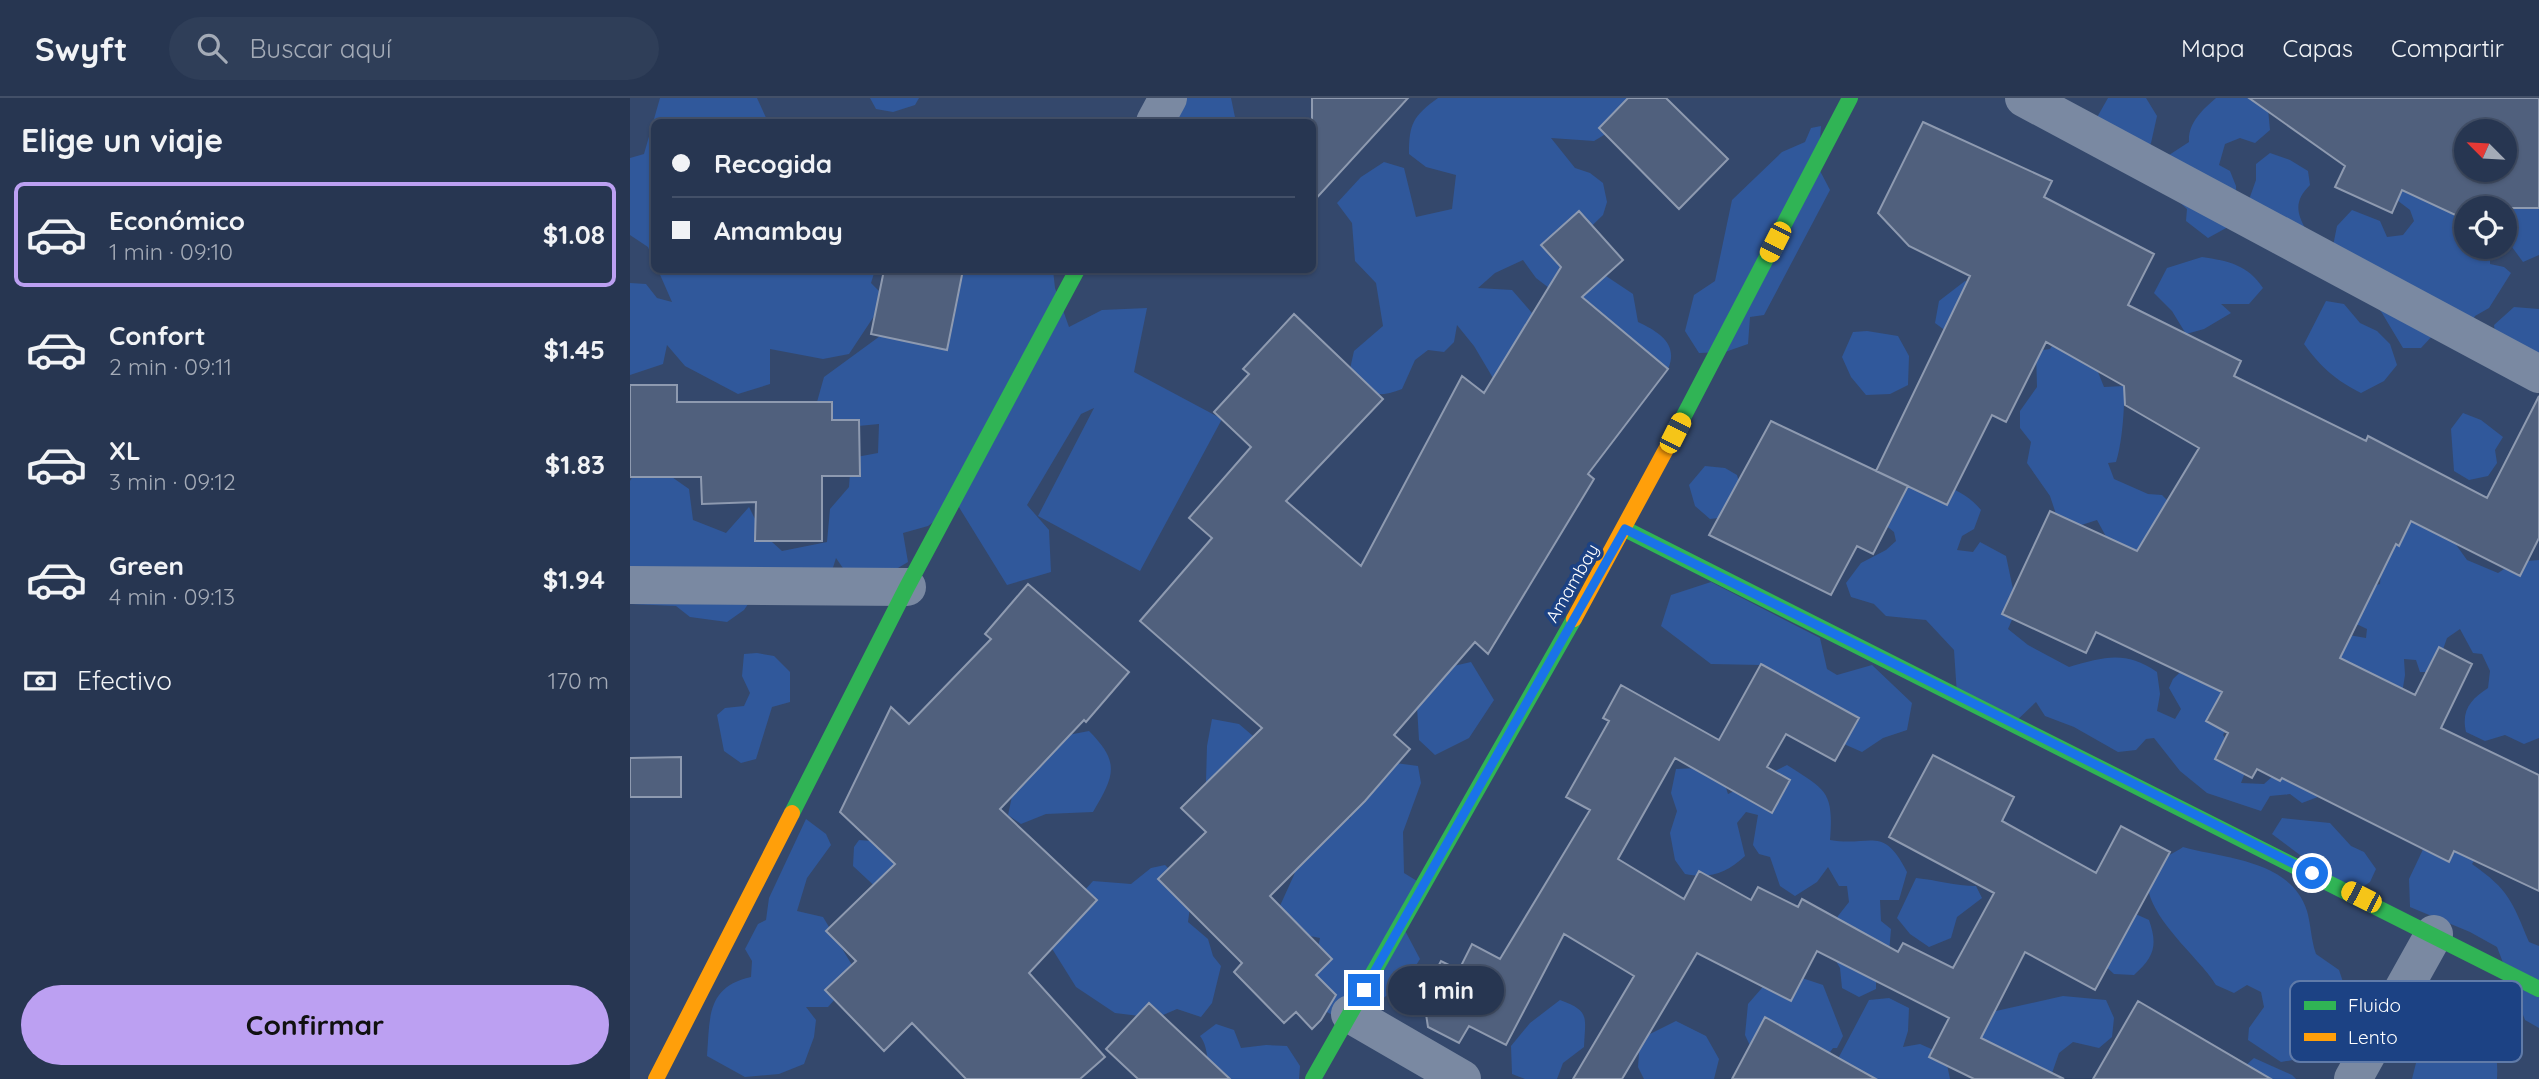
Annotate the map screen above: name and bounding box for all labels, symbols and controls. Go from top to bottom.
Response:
search box [169,17,659,80]
text: Swyft [35,28,127,69]
icon: search [193,29,231,67]
text: Buscar aquí [249,32,392,65]
text: Mapa [2181,33,2245,63]
text: Capas [2283,33,2353,63]
text: Compartir [2391,33,2504,63]
north arrow [2454,119,2516,182]
map controls [2454,119,2517,259]
text: Elige un viaje [21,120,223,160]
text: Recogida [714,147,832,180]
button: locate [2454,196,2517,259]
icon: car [25,203,88,266]
text: Económico [109,204,245,237]
text: Amambay [714,214,843,247]
text: $1.08 [543,218,605,251]
car [1757,219,1794,265]
text: 1 min · 09:10 [109,237,233,266]
icon: car [25,318,88,381]
text: Confort [109,319,206,352]
text: $1.45 [543,333,605,366]
text: 2 min · 09:11 [109,352,232,381]
car [1657,410,1694,456]
icon: car [25,433,88,496]
text: XL [109,434,141,467]
text: $1.83 [545,448,605,481]
text: 3 min · 09:12 [109,467,236,496]
street label: Amambay [1540,539,1604,627]
icon: car [25,548,88,611]
text: Green [109,549,184,582]
text: $1.94 [543,563,605,596]
text: 4 min · 09:13 [109,582,235,611]
icon: cash [21,662,59,700]
text: Efectivo [77,664,172,697]
text: 170 m [548,666,609,695]
route start [2296,857,2328,889]
car [2338,878,2385,916]
callout: 1 min [1388,966,1504,1015]
route end [1348,974,1380,1006]
text: 1 min [1418,976,1474,1005]
legend [2290,981,2522,1062]
button: Confirmar [21,985,609,1065]
text: Fluido [2348,993,2401,1017]
text: Lento [2348,1025,2398,1049]

